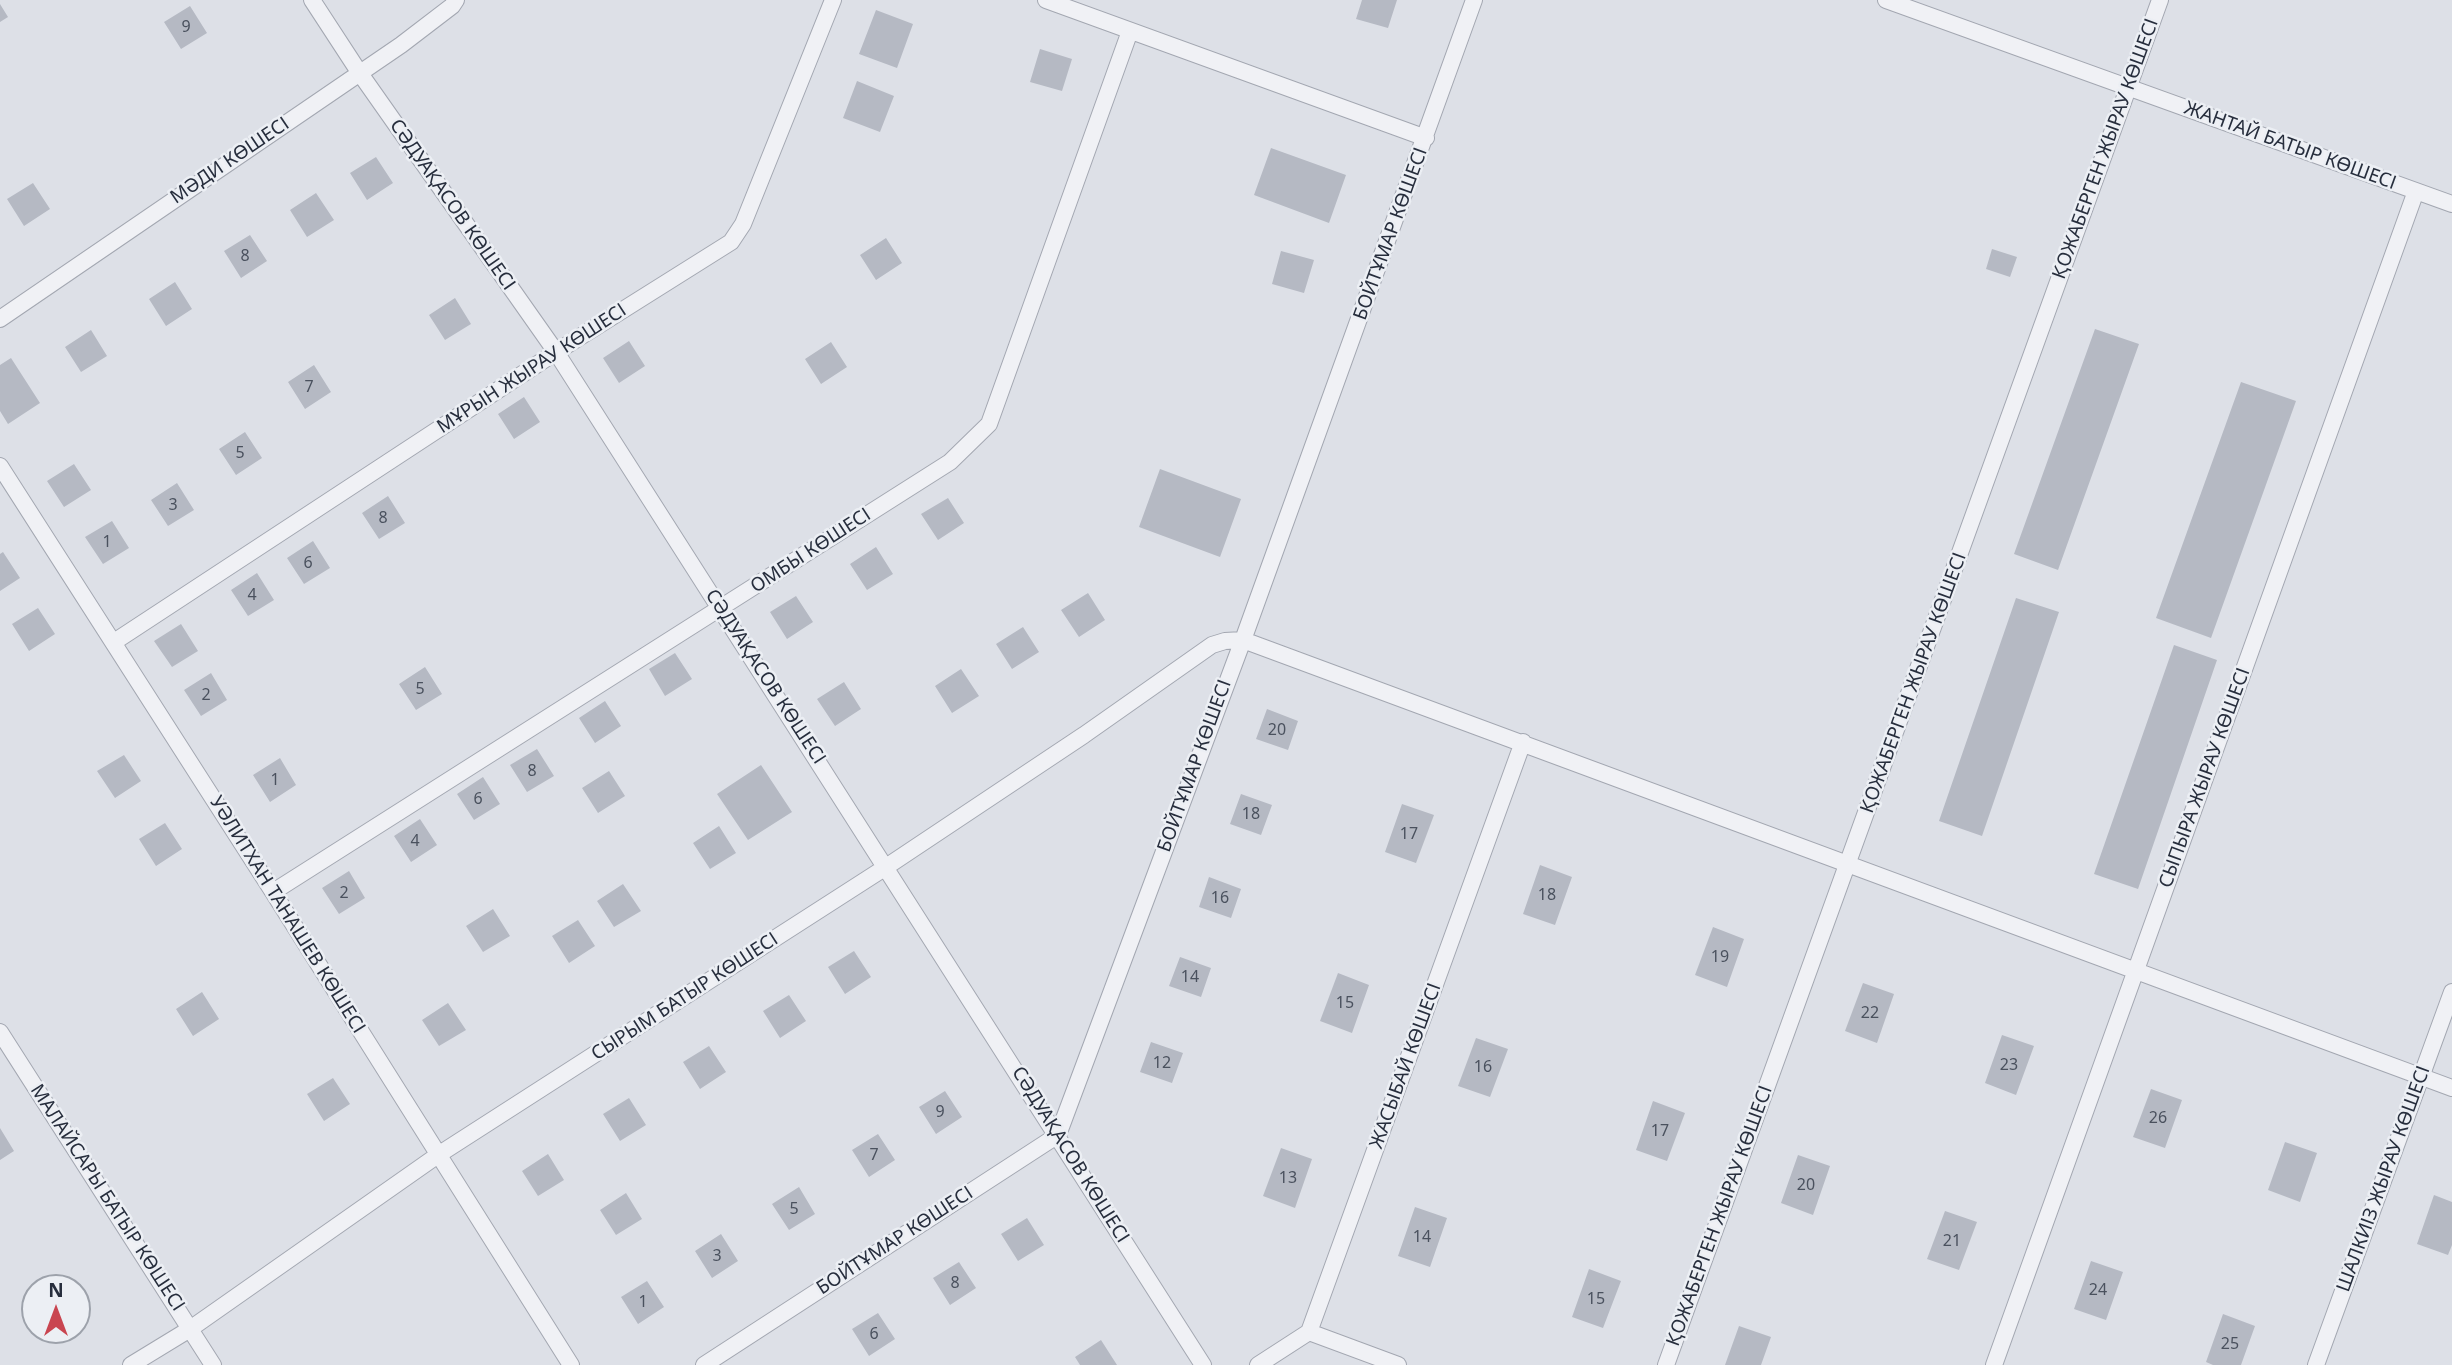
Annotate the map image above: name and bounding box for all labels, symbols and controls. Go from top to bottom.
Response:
street label: ҚОЖАБЕРГЕН ЖЫРАУ КӨШЕСІ [2048,16,2164,282]
house number: 9 [181,17,191,37]
street label: ЖАНТАЙ БАТЫР КӨШЕСІ [2181,97,2399,195]
street label: МӘДИ КӨШЕСІ [166,113,294,209]
street label: СӘДУАҚАСОВ КӨШЕСІ [384,115,520,295]
street label: БОЙТҰМАР КӨШЕСІ [1349,145,1433,323]
house number: 8 [240,246,250,266]
street label: МҰРЫН ЖЫРАУ КӨШЕСІ [433,299,631,439]
house number: 7 [304,377,314,397]
house number: 5 [235,443,245,463]
house number: 3 [168,495,178,515]
street label: ОМБЫ КӨШЕСІ [747,504,875,598]
house number: 8 [378,508,388,528]
house number: 1 [102,532,112,552]
street label: ҚОЖАБЕРГЕН ЖЫРАУ КӨШЕСІ [1856,550,1972,816]
house number: 6 [303,553,313,573]
house number: 4 [247,585,257,605]
street label: СӘДУАҚАСОВ КӨШЕСІ [700,585,830,769]
street label: СЫПЫРА ЖЫРАУ КӨШЕСІ [2155,665,2255,891]
street label: БОЙТҰМАР КӨШЕСІ [1153,677,1237,855]
house number: 5 [415,679,425,699]
house number: 2 [201,685,211,705]
house number: 20 [1268,720,1286,740]
house number: 8 [527,761,537,781]
house number: 1 [270,770,280,790]
house number: 6 [473,789,483,809]
street label: УӘЛИТХАН ТАНАШЕВ КӨШЕСІ [204,792,370,1038]
house number: 18 [1242,804,1260,824]
house number: 17 [1400,824,1418,844]
house number: 4 [410,831,420,851]
house number: 2 [339,883,349,903]
house number: 18 [1538,885,1556,905]
house number: 16 [1211,888,1229,908]
street label: СЫРЫМ БАТЫР КӨШЕСІ [587,928,783,1066]
house number: 19 [1711,947,1729,967]
house number: 14 [1181,967,1199,987]
street label: ЖАСЫБАЙ КӨШЕСІ [1365,980,1447,1152]
house number: 15 [1336,993,1354,1013]
house number: 22 [1861,1003,1879,1023]
house number: 12 [1153,1053,1171,1073]
house number: 23 [2000,1055,2018,1075]
house number: 16 [1474,1057,1492,1077]
street label: СӘДУАҚАСОВ КӨШЕСІ [1006,1063,1134,1247]
street label: ШАЛКИІЗ ЖЫРАУ КӨШЕСІ [2332,1063,2436,1295]
street label: МАЛАЙСАРЫ БАТЫР КӨШЕСІ [25,1080,189,1316]
street label: ҚОЖАБЕРГЕН ЖЫРАУ КӨШЕСІ [1662,1083,1778,1349]
house number: 9 [935,1102,945,1122]
house number: 26 [2149,1108,2167,1128]
house number: 17 [1651,1121,1669,1141]
house number: 7 [869,1145,879,1165]
house number: 13 [1279,1168,1297,1188]
house number: 20 [1797,1175,1815,1195]
street label: БОЙТҰМАР КӨШЕСІ [813,1182,977,1300]
house number: 5 [789,1199,799,1219]
house number: 14 [1413,1227,1431,1247]
house number: 21 [1943,1231,1961,1251]
house number: 3 [712,1246,722,1266]
house number: 8 [950,1273,960,1293]
north arrow [21,1274,91,1344]
text: N [48,1277,64,1303]
house number: 24 [2089,1280,2107,1300]
house number: 15 [1587,1289,1605,1309]
house number: 1 [638,1292,648,1312]
house number: 6 [869,1324,879,1344]
house number: 25 [2221,1334,2239,1354]

